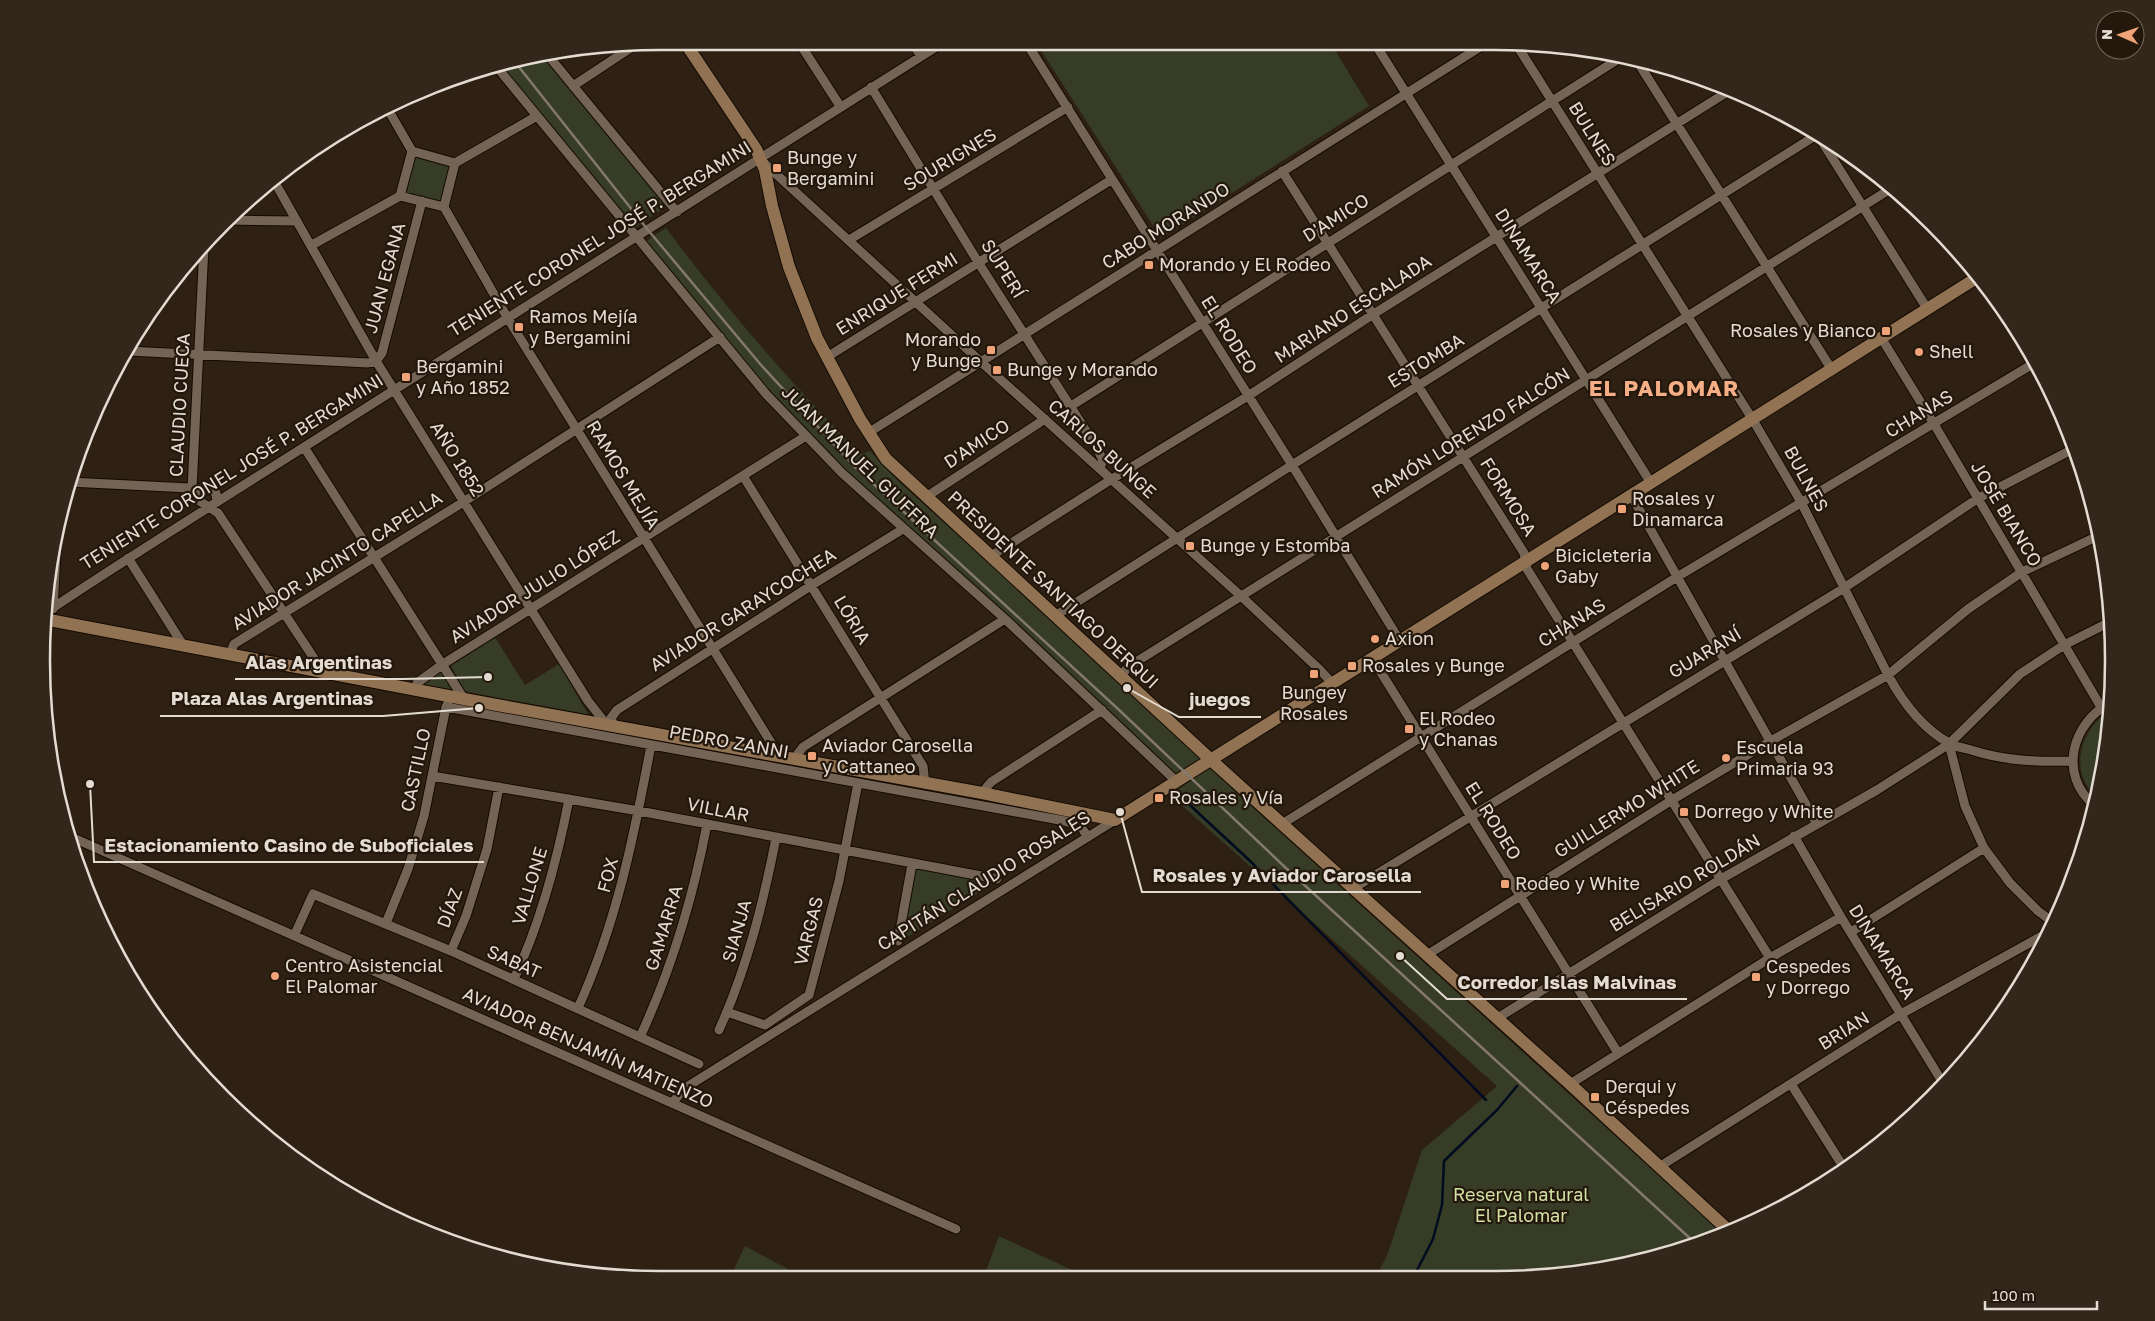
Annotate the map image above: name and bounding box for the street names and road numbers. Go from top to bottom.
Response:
street label: BULNES [1565,97,1621,170]
street label: SOURIGNES [899,123,1000,196]
street label: TENIENTE CORONEL JOSÉ P. BERGAMINI [444,135,755,341]
street label: CABO MORANDO [1098,177,1233,273]
street label: D'AMICO [1298,188,1373,246]
street label: DINAMARCA [1491,204,1567,307]
street label: JUAN EGANA [359,220,409,336]
street label: SUPERÍ [977,235,1031,303]
street label: ENRIQUE FERMI [831,247,961,339]
street label: MARIANO ESCALADA [1270,249,1435,367]
street label: EL RODEO [1197,291,1263,378]
street label: ESTOMBA [1383,328,1468,392]
street label: CLAUDIO CUECA [164,332,194,477]
street label: RAMÓN LORENZO FALCÓN [1367,362,1574,502]
street label: TENIENTE CORONEL JOSÉ P. BERGAMINI [76,368,387,574]
street label: JUAN MANUEL GIUFFRA [777,380,944,542]
street label: CHANAS [1881,384,1956,442]
street label: CARLOS BUNGE [1044,394,1161,502]
street label: D'AMICO [939,414,1013,473]
street label: RAMOS MEJÍA [583,416,665,533]
street label: AÑO 1852 [426,417,489,500]
street label: BULNES [1780,442,1834,515]
street label: FORMOSA [1476,453,1542,540]
street label: JOSÉ BIANCO [1967,457,2047,570]
street label: AVIADOR JACINTO CAPELLA [227,486,446,634]
street label: PRESIDENTE SANTIAGO DERQUI [944,486,1164,693]
street label: AVIADOR JULIO LÓPEZ [445,525,623,647]
street label: AVIADOR GARAYCOCHEA [645,543,840,676]
street label: LÓRIA [830,591,876,648]
street label: CHANAS [1534,593,1609,651]
street label: GUARANÍ [1664,621,1746,682]
street label: PEDRO ZANNI [668,720,791,762]
street label: CASTILLO [395,726,435,814]
street label: GUILLERMO WHITE [1550,755,1703,862]
street label: EL RODEO [1461,777,1527,864]
street label: VILLAR [685,792,751,826]
street label: CAPITÁN CLAUDIO ROSALES [873,805,1094,955]
street label: BELISARIO ROLDÁN [1605,828,1764,936]
street label: VALLONE [507,844,551,927]
street label: FOX [592,855,622,895]
street label: GAMARRA [640,882,686,973]
street label: DÍAZ [432,885,466,931]
street label: VARGAS [789,894,827,968]
street label: SIANJA [717,897,755,965]
street label: DINAMARCA [1845,900,1921,1003]
street label: SABAT [484,939,545,983]
street label: AVIADOR BENJAMÍN MATIENZO [460,982,717,1112]
street label: BRIAN [1814,1006,1873,1054]

